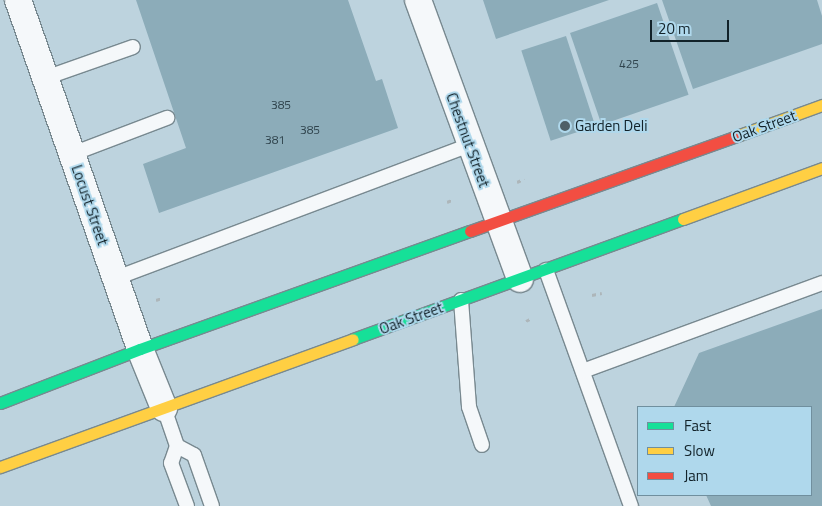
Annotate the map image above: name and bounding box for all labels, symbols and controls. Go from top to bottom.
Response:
scale bar [652,10,731,42]
text: 20 m [658,17,691,40]
house number: 425 [619,57,639,71]
street label: Chestnut Street [443,90,493,190]
house number: 385 [271,98,291,112]
street label: Oak Street [730,106,798,146]
place label: Garden Deli [575,117,648,135]
marker: Garden Deli [559,120,571,132]
house number: 385 [300,123,320,137]
house number: 381 [265,133,285,147]
street label: Locust Street [68,162,112,248]
street label: Oak Street [377,298,445,338]
legend [637,406,812,496]
text: Fast [684,414,711,437]
text: Slow [684,439,715,462]
text: Jam [684,464,708,487]

